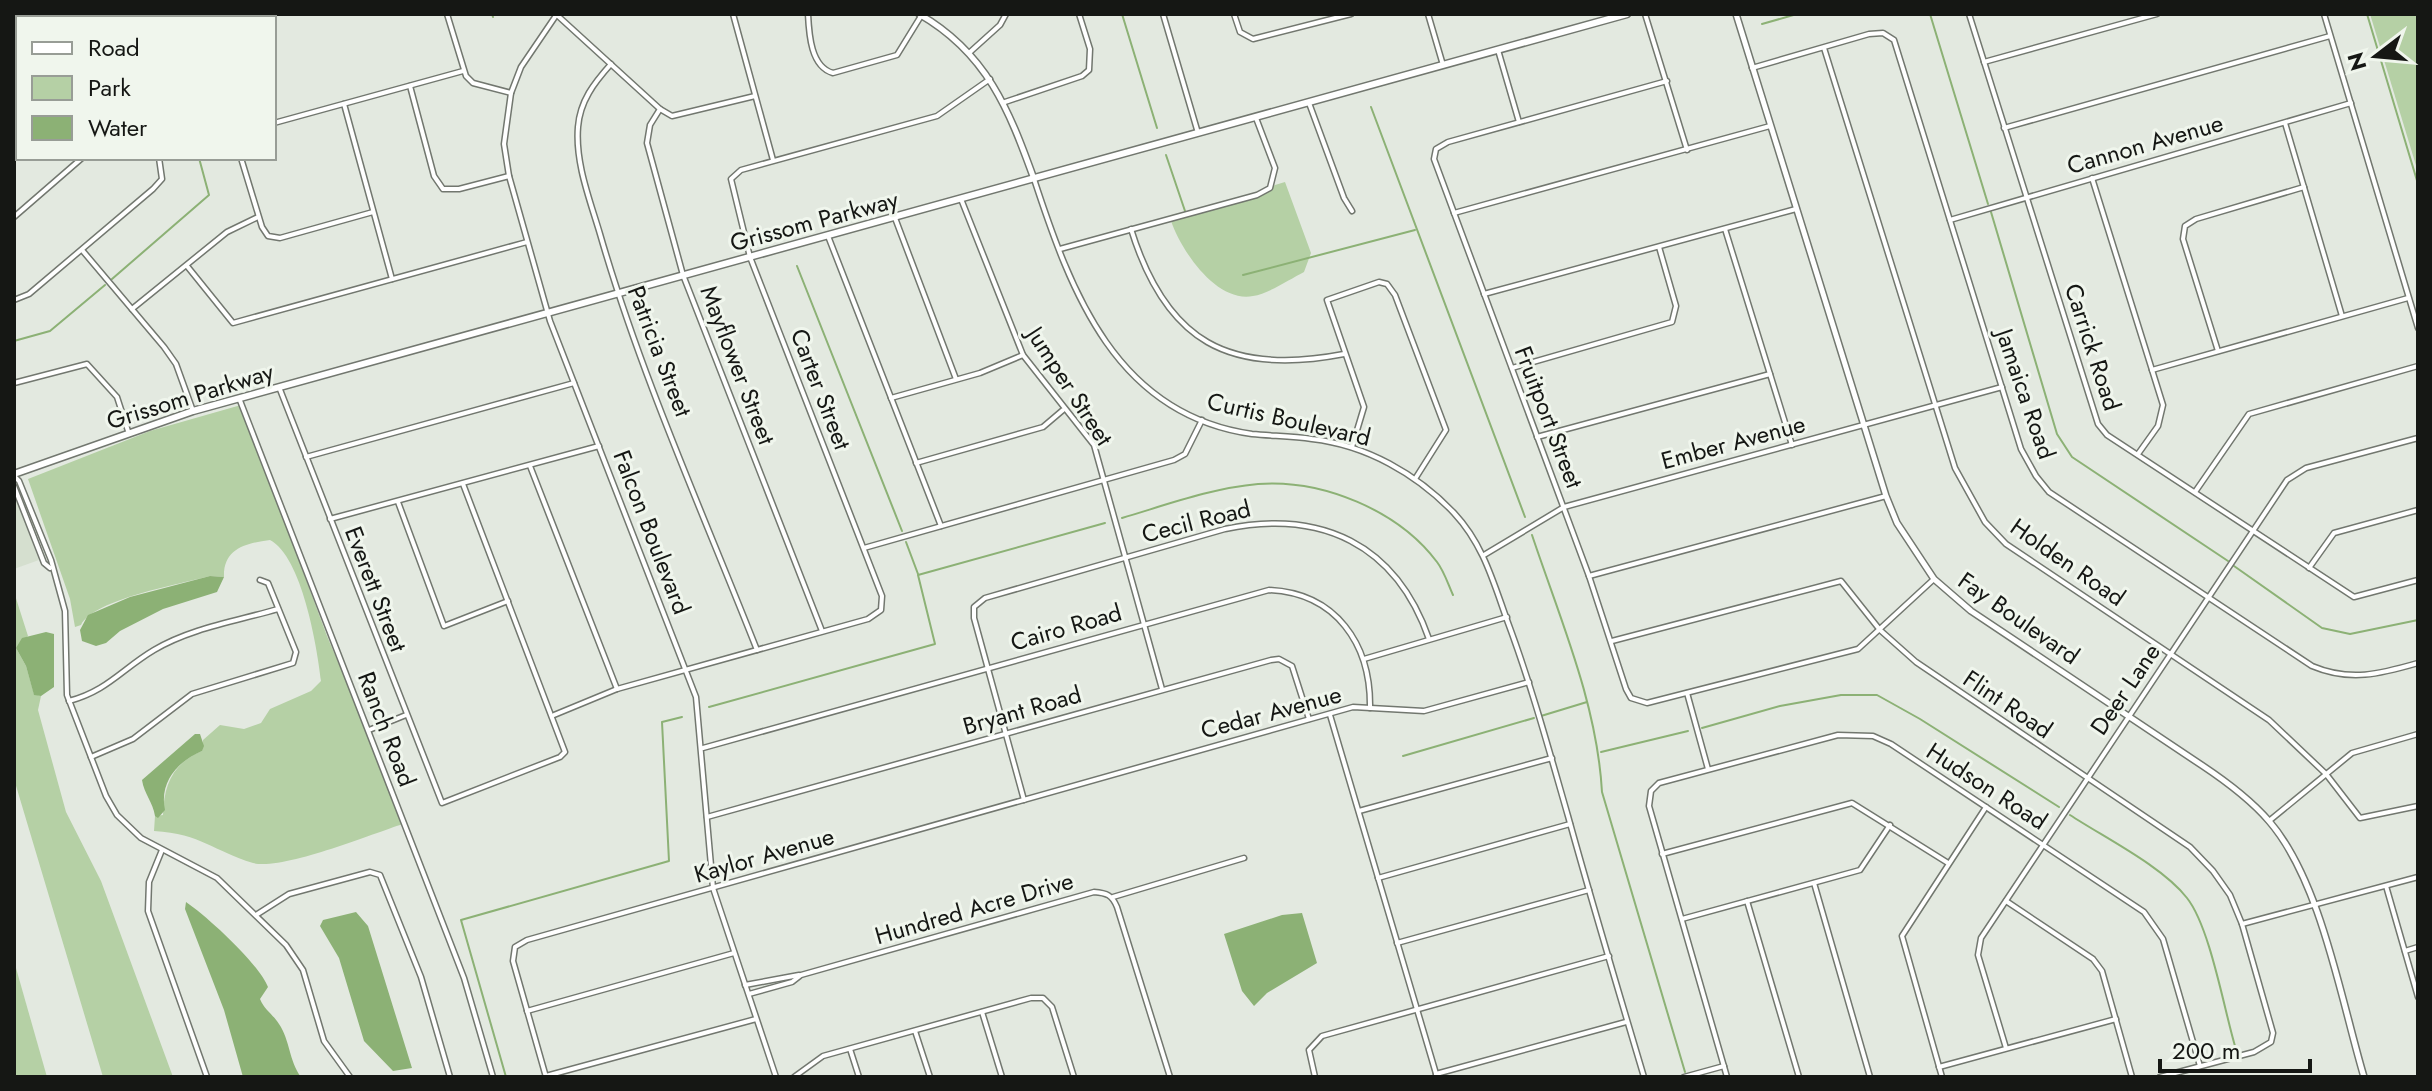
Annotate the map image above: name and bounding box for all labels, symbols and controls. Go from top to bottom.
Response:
legend [16,16,276,160]
north arrow [2336,16,2416,96]
text: Road [88,30,140,65]
text: N [2339,49,2375,74]
text: Park [88,70,131,105]
street label: Cannon Avenue [2063,105,2227,183]
text: Water [88,110,148,145]
street label: Grissom Parkway [726,182,902,260]
street label: Carrick Road [2056,279,2130,415]
street label: Patricia Street [619,280,701,422]
street label: Mayflower Street [692,281,784,450]
street label: Jumper Street [1017,317,1122,453]
street label: Jamaica Road [1986,321,2065,464]
street label: Carter Street [782,323,860,455]
street label: Fruitport Street [1506,341,1592,493]
street label: Grissom Parkway [102,354,278,438]
street label: Curtis Boulevard [1204,383,1374,455]
street label: Ember Avenue [1657,406,1809,478]
street label: Falcon Boulevard [605,445,699,619]
street label: Cecil Road [1138,491,1254,551]
street label: Holden Road [2003,509,2133,615]
street label: Everett Street [336,521,416,657]
street label: Fay Boulevard [1951,563,2087,673]
street label: Cairo Road [1006,594,1126,660]
street label: Deer Lane [2081,636,2169,742]
street label: Flint Road [1956,661,2060,747]
street label: Ranch Road [349,666,425,792]
street label: Bryant Road [959,676,1085,744]
street label: Cedar Avenue [1197,676,1345,748]
street label: Hudson Road [1920,734,2054,838]
street label: Kaylor Avenue [690,818,838,892]
street label: Hundred Acre Drive [871,863,1077,953]
scale bar [2160,1023,2310,1073]
text: 200 m [2172,1033,2240,1068]

